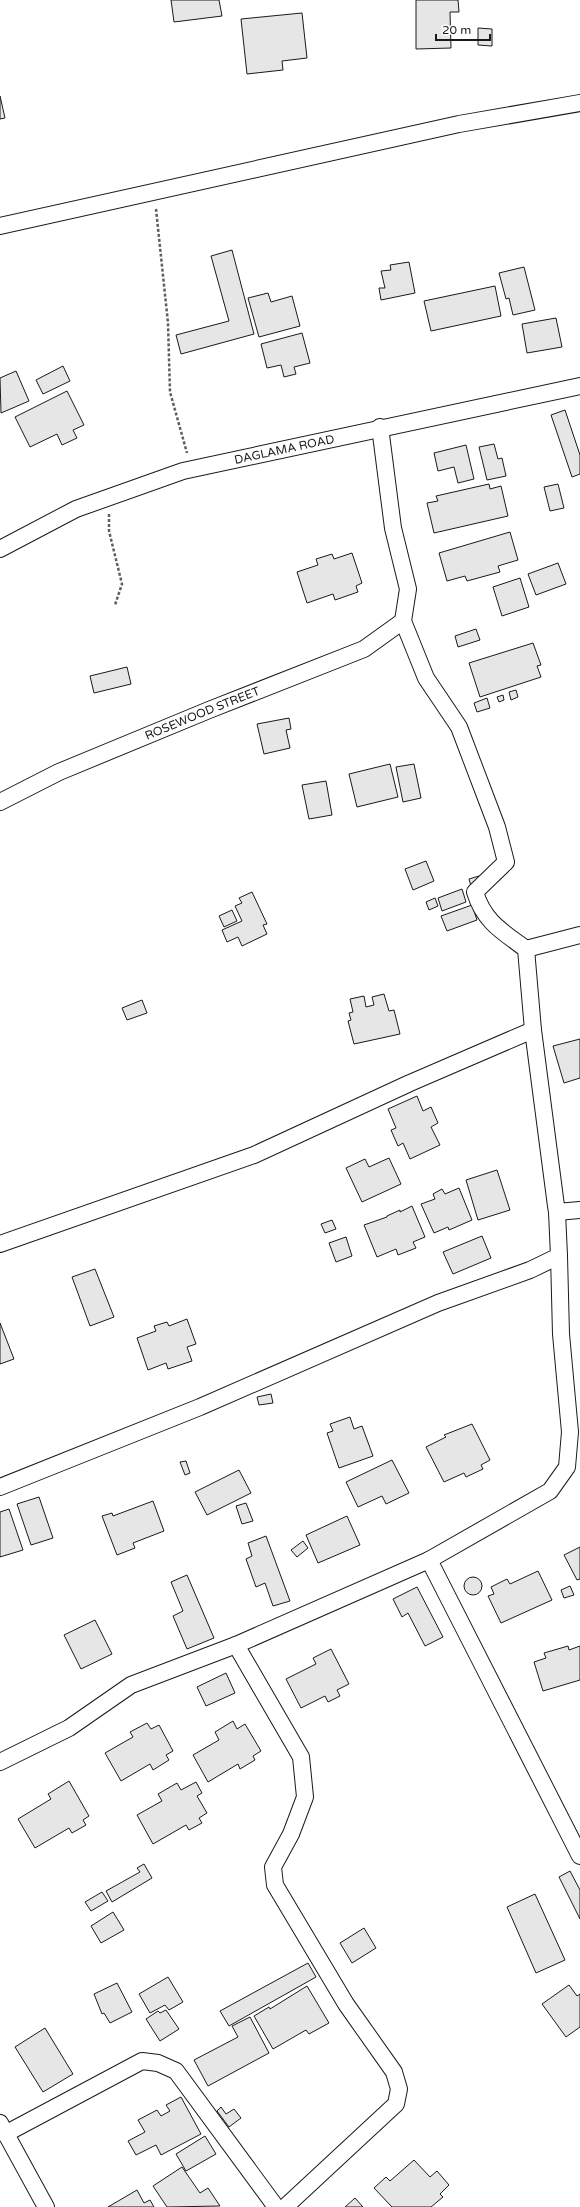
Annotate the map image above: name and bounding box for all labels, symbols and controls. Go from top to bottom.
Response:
scale bar [436,16,490,42]
text: 20 m [442,23,471,37]
street label: DAGLAMA ROAD [233,432,336,467]
street label: ROSEWOOD STREET [143,684,262,743]

